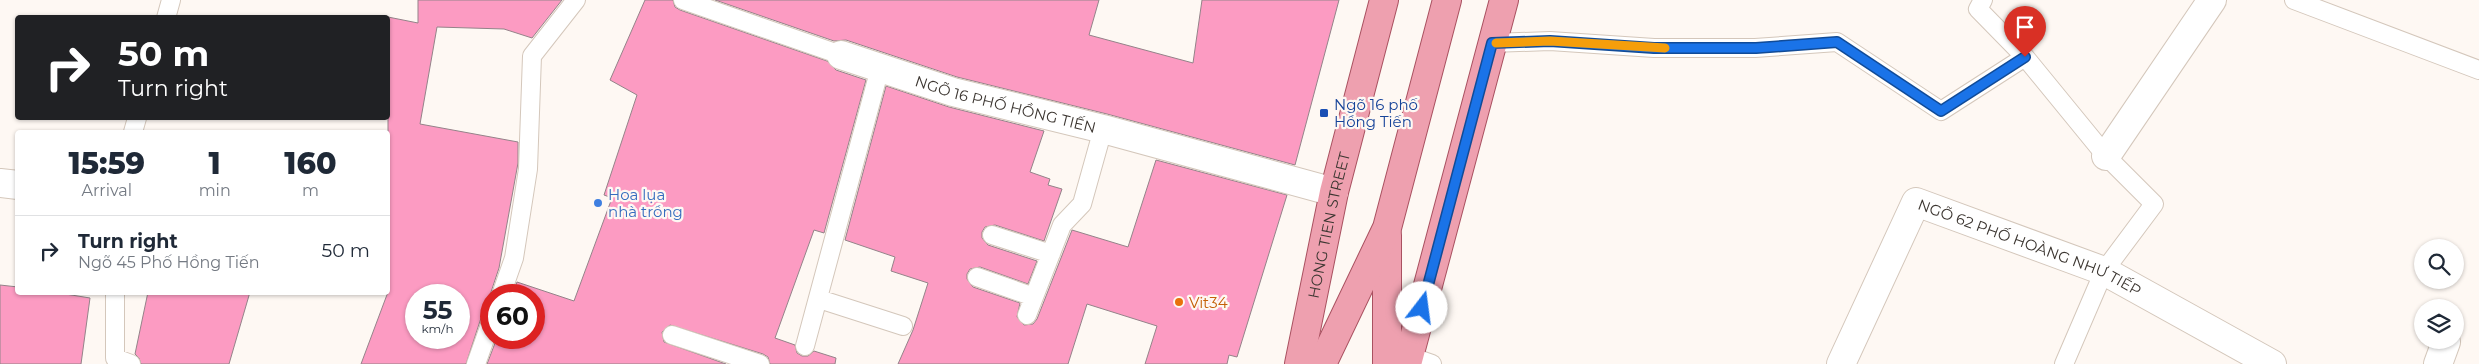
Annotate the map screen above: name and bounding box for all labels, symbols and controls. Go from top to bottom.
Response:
pin [2004,6,2046,57]
icon: arrive [2011,13,2039,41]
text: 50 m [118,32,209,75]
icon: right [35,35,100,100]
street label: NGÕ 16 PHỐ HỒNG TIẾN [913,71,1098,136]
text: Turn right [118,75,228,102]
place label: Ngõ 16 phố Hồng Tiến [1334,95,1419,131]
marker: Ngõ 16 phố Hồng Tiến [1318,107,1330,119]
text: 15:59 [69,145,145,182]
text: 1 [209,145,221,182]
text: 160 [284,145,336,182]
street label: HONG TIEN STREET [1303,150,1354,300]
text: Arrival [82,181,132,200]
text: min [199,181,231,200]
text: m [302,181,319,200]
place label: Hoa lụa nhà trồng [608,185,683,221]
street label: NGÕ 62 PHỐ HOÀNG NHƯ TIẾP [1916,194,2145,299]
marker: Hoa lụa nhà trồng [592,197,604,209]
text: Turn right [78,230,178,253]
icon: right [35,237,63,265]
text: 50 m [322,239,370,262]
map controls [2414,239,2464,349]
button: search [2414,239,2464,289]
text: Ngõ 45 Phố Hồng Tiến [78,253,260,272]
position arrow [1395,281,1447,333]
speed limit sign: 60 [480,284,545,349]
place label: Vit34 [1189,293,1228,312]
text: 55 [423,295,452,325]
marker: Vit34 [1173,296,1185,308]
button: layers [2414,299,2464,349]
text: km/h [421,321,454,336]

